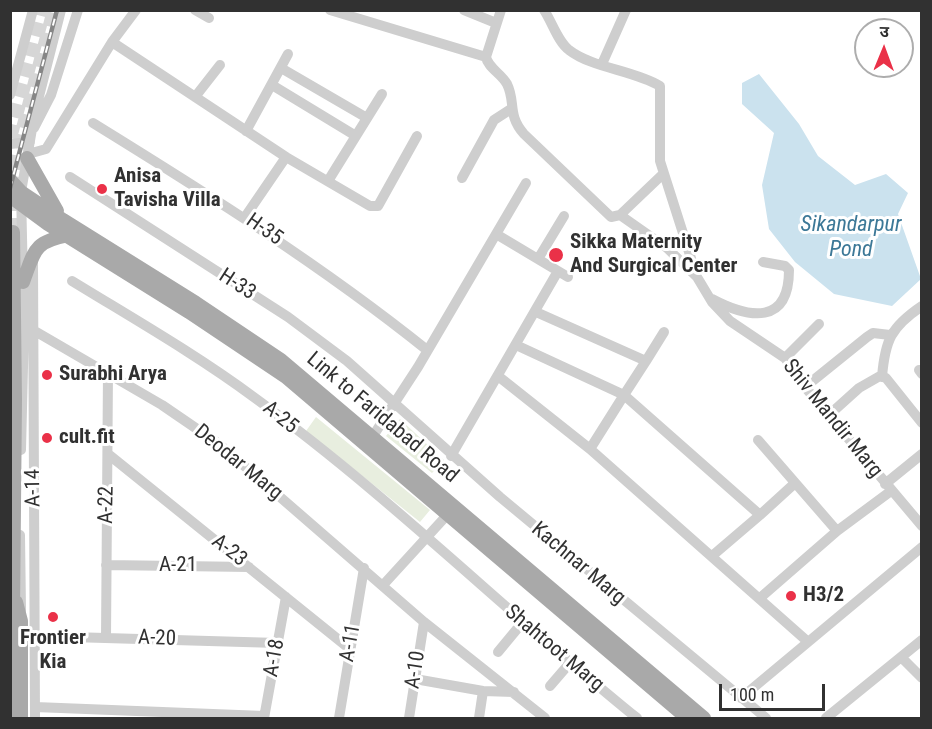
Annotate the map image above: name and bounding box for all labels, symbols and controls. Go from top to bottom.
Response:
north arrow [854,18,914,78]
text: उ [879,22,889,41]
place label: Anisa Tavisha Villa [114,164,221,214]
marker: Anisa Tavisha Villa [95,182,109,196]
street label: H-35 [241,209,287,251]
water label: Sikandarpur Pond [801,212,901,264]
place label: Sikka Maternity And Surgical Center [570,230,737,280]
marker: Sikka Maternity And Surgical Center [547,246,565,264]
street label: H-33 [214,264,260,306]
street label: Link to Faridabad Road [301,347,463,489]
street label: Shiv Mandir Marg [777,355,887,483]
place label: Surabhi Arya [59,362,167,388]
marker: Surabhi Arya [40,368,54,382]
street label: A-25 [257,396,303,440]
street label: Deodar Marg [189,420,287,506]
place label: cult.fit [59,425,115,451]
marker: cult.fit [40,431,54,445]
street label: A-14 [21,469,47,507]
street label: A-22 [94,486,120,524]
street label: Kachnar Marg [526,517,630,611]
street label: A-23 [206,529,252,573]
street label: A-21 [159,553,197,579]
place label: H3/2 [803,583,844,609]
marker: H3/2 [784,589,798,603]
street label: Shahtoot Marg [499,600,609,698]
marker: Frontier Kia [46,610,60,624]
street label: A-11 [335,622,367,664]
place label: Frontier Kia [20,626,86,676]
street label: A-20 [138,626,176,652]
street label: A-18 [259,637,291,679]
street label: A-10 [401,649,431,691]
scale bar [722,672,828,710]
text: 100 m [730,684,774,705]

